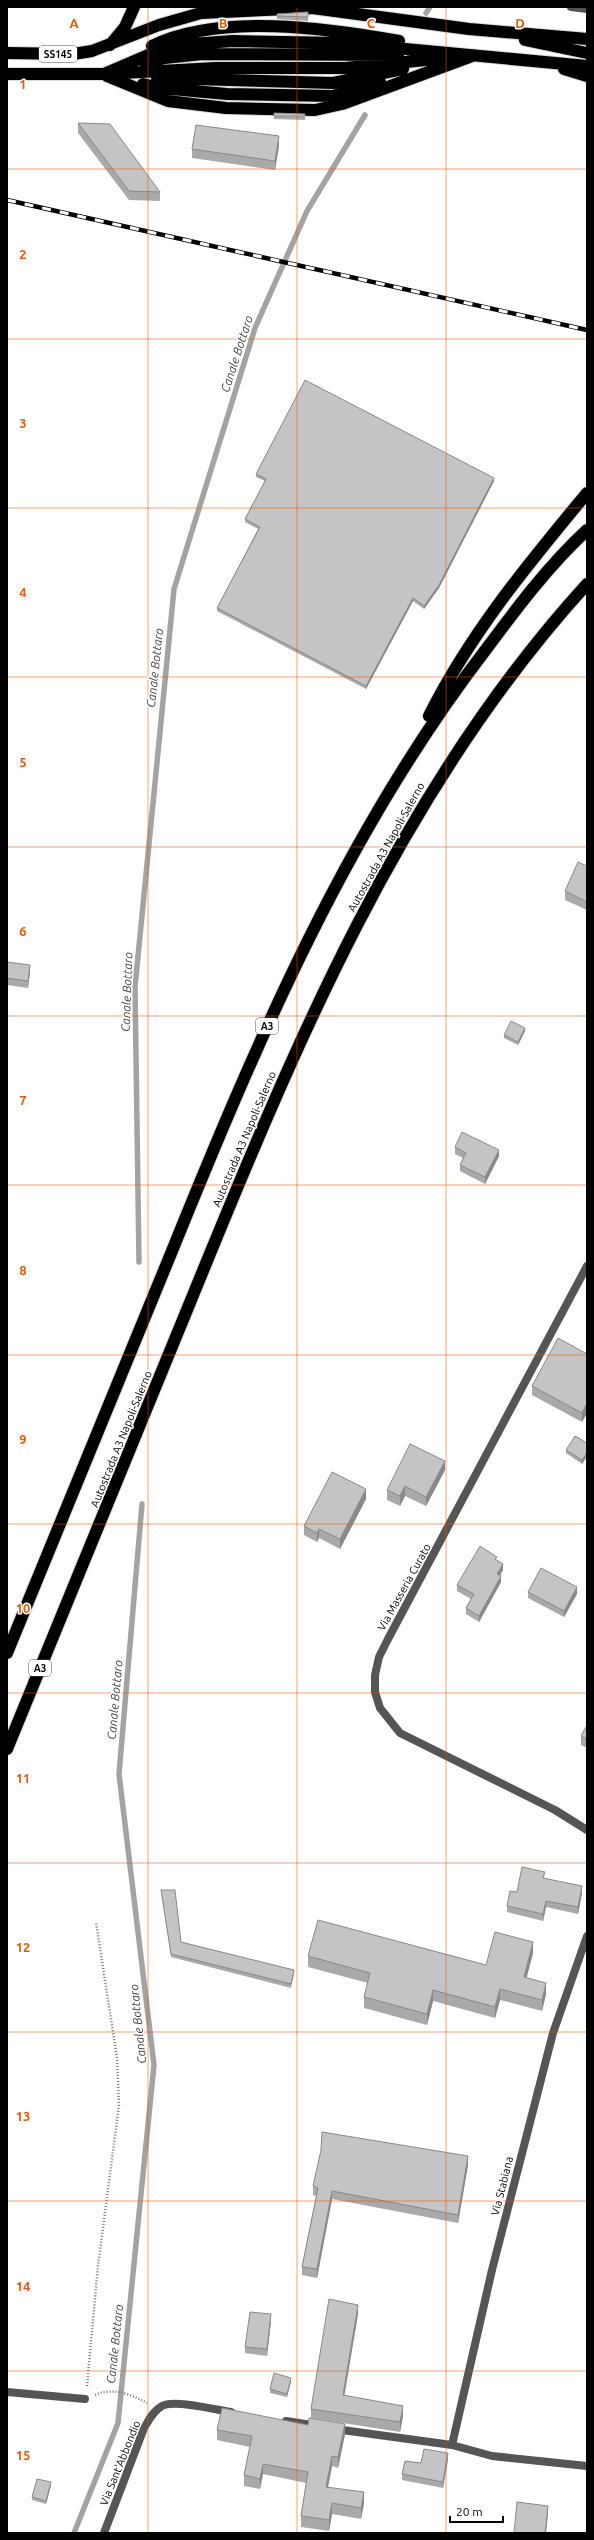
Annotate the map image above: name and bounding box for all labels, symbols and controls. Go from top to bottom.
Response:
text: A [69,16,79,30]
text: B [219,16,228,30]
text: C [367,16,376,30]
text: D [515,16,525,30]
road number: SS145 [39,46,77,62]
text: 1 [19,77,27,91]
text: 2 [19,247,27,261]
water label: Canale Bottaro [218,313,255,394]
text: 3 [19,416,27,430]
text: 4 [19,585,27,599]
water label: Canale Bottaro [144,627,165,708]
text: 5 [19,755,27,769]
street label: Autostrada A3 Napoli-Salerno [345,780,427,914]
text: 6 [19,924,27,938]
water label: Canale Bottaro [119,951,134,1032]
road number: A3 [256,1018,278,1034]
street label: Autostrada A3 Napoli-Salerno [210,1069,278,1209]
text: 7 [19,1093,27,1107]
text: 8 [19,1263,27,1277]
street label: Autostrada A3 Napoli-Salerno [88,1369,154,1509]
text: 9 [19,1432,27,1446]
street label: Via Masseria Curato [375,1541,433,1633]
text: 10 [16,1601,30,1615]
water label: Canale Bottaro [105,1659,124,1740]
road number: A3 [29,1660,51,1676]
text: 11 [16,1771,30,1785]
text: 12 [16,1940,30,1954]
water label: Canale Bottaro [127,1983,148,2064]
text: 13 [16,2109,30,2123]
street label: Via Stabiana [489,2155,515,2217]
text: 14 [16,2279,30,2293]
water label: Canale Bottaro [104,2303,125,2384]
street label: Via Sant'Abbondio [97,2419,143,2507]
text: 15 [16,2448,30,2462]
scale bar [450,2498,503,2524]
text: 20 m [456,2505,483,2518]

